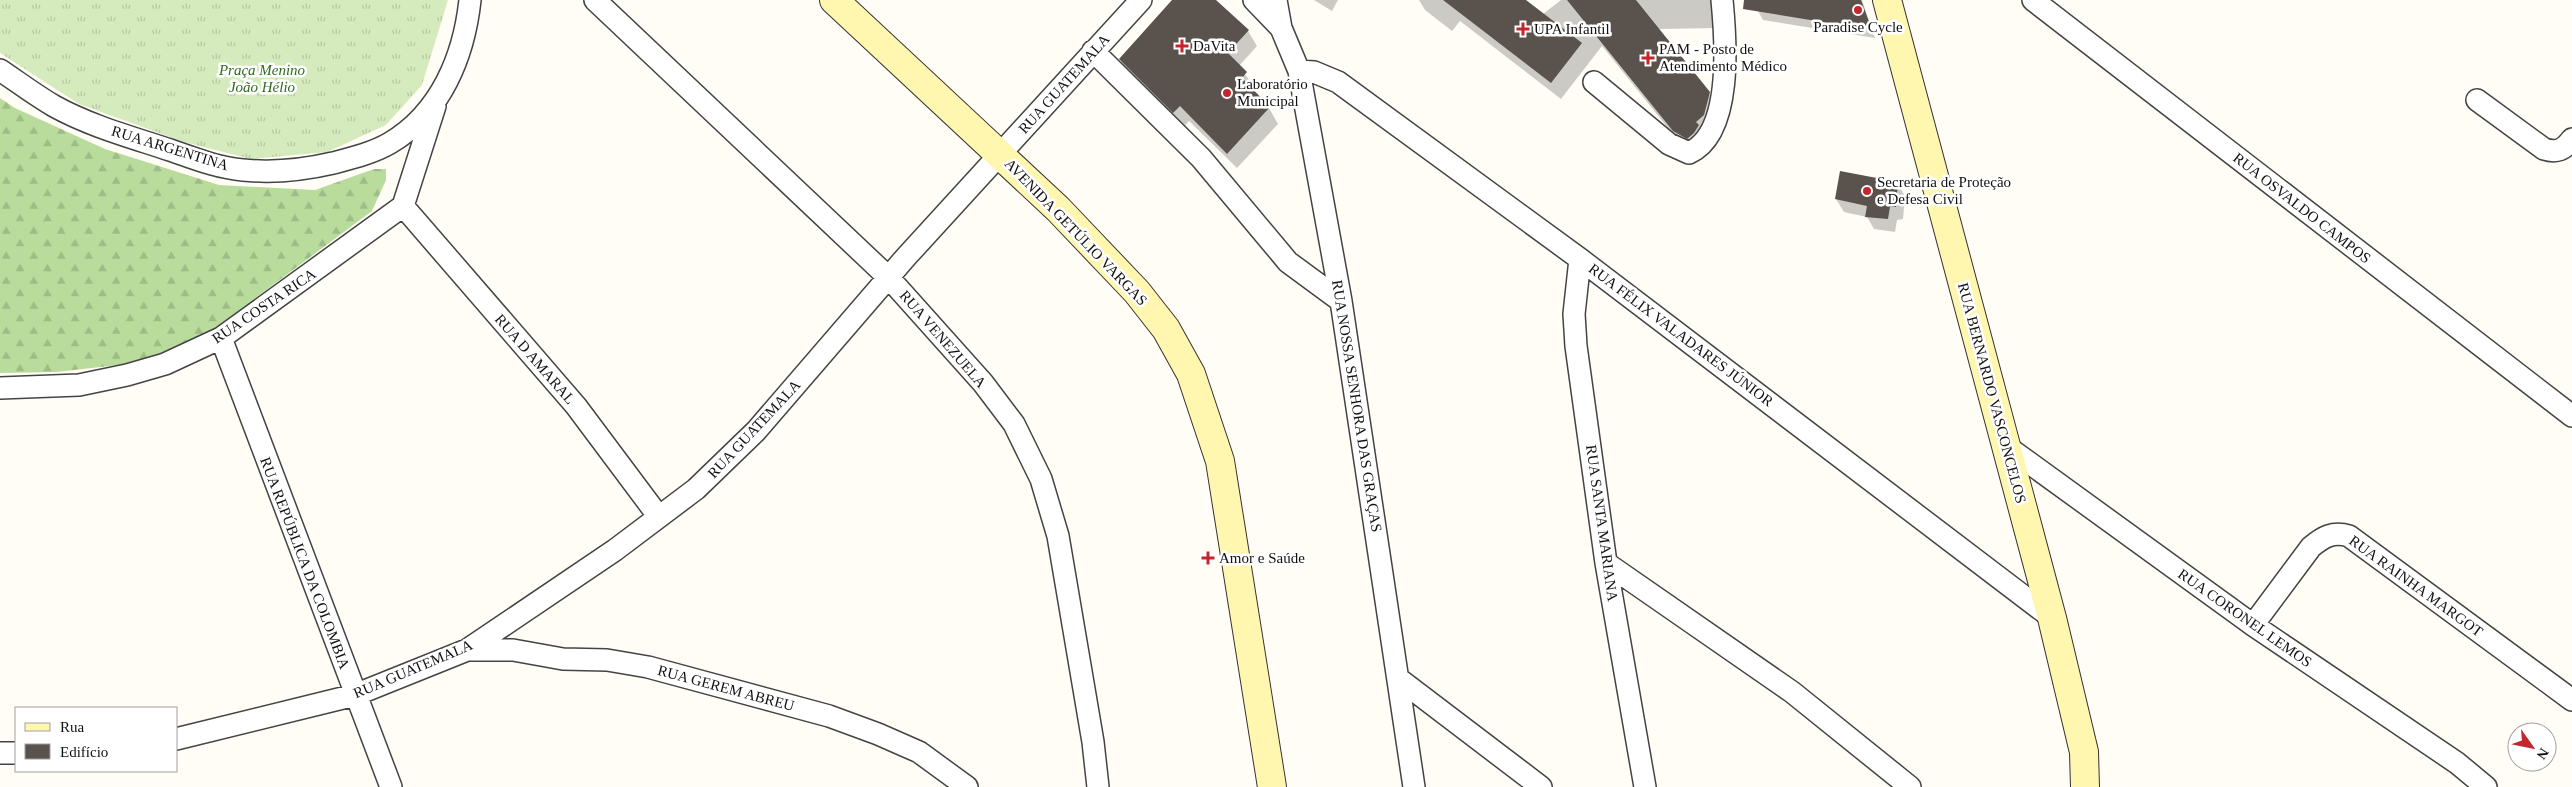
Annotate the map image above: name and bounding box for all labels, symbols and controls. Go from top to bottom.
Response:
marker: Paradise Cycle [1852,4,1864,16]
place label: Paradise Cycle [1813,19,1903,35]
place label: UPA Infantil [1534,21,1610,37]
marker: UPA Infantil [1516,22,1530,36]
street label: RUA GUATEMALA [1015,31,1113,137]
place label: DaVita [1193,38,1236,54]
marker: DaVita [1175,39,1189,53]
place label: PAM - Posto de Atendimento Médico [1659,41,1787,74]
marker: PAM - Posto de Atendimento Médico [1641,51,1655,65]
park label: Praça Menino João Hélio [218,62,306,95]
place label: Laboratório Municipal [1237,76,1308,109]
marker: Laboratório Municipal [1221,87,1233,99]
street label: RUA ARGENTINA [110,123,230,173]
street label: RUA OSVALDO CAMPOS [2230,149,2374,267]
street label: AVENIDA GETÚLIO VARGAS [1002,155,1150,309]
place label: Secretaria de Proteção e Defesa Civil [1877,174,2011,207]
marker: Secretaria de Proteção e Defesa Civil [1861,185,1873,197]
street label: RUA FÉLIX VALADARES JÚNIOR [1586,260,1776,410]
street label: RUA COSTA RICA [209,265,319,347]
street label: RUA NOSSA SENHORA DAS GRAÇAS [1329,279,1385,533]
street label: RUA BERNARDO VASCONCELOS [1955,281,2029,505]
street label: RUA VENEZUELA [896,287,990,391]
street label: RUA D AMARAL [492,311,578,407]
street label: RUA GUATEMALA [705,377,804,481]
street label: RUA SANTA MARIANA [1583,444,1621,603]
street label: RUA REPÚBLICA DA COLOMBIA [257,455,353,671]
street label: RUA RAINHA MARGOT [2346,532,2486,640]
place label: Amor e Saúde [1219,550,1305,566]
marker: Amor e Saúde [1201,551,1215,565]
street label: RUA CORONEL LEMOS [2175,566,2315,670]
street label: RUA GUATEMALA [351,637,475,701]
street label: RUA GEREM ABREU [656,662,796,714]
legend [15,707,178,772]
text: Rua [60,719,85,735]
north arrow [2507,722,2557,772]
text: Edifício [60,744,108,760]
text: N [2533,745,2552,762]

